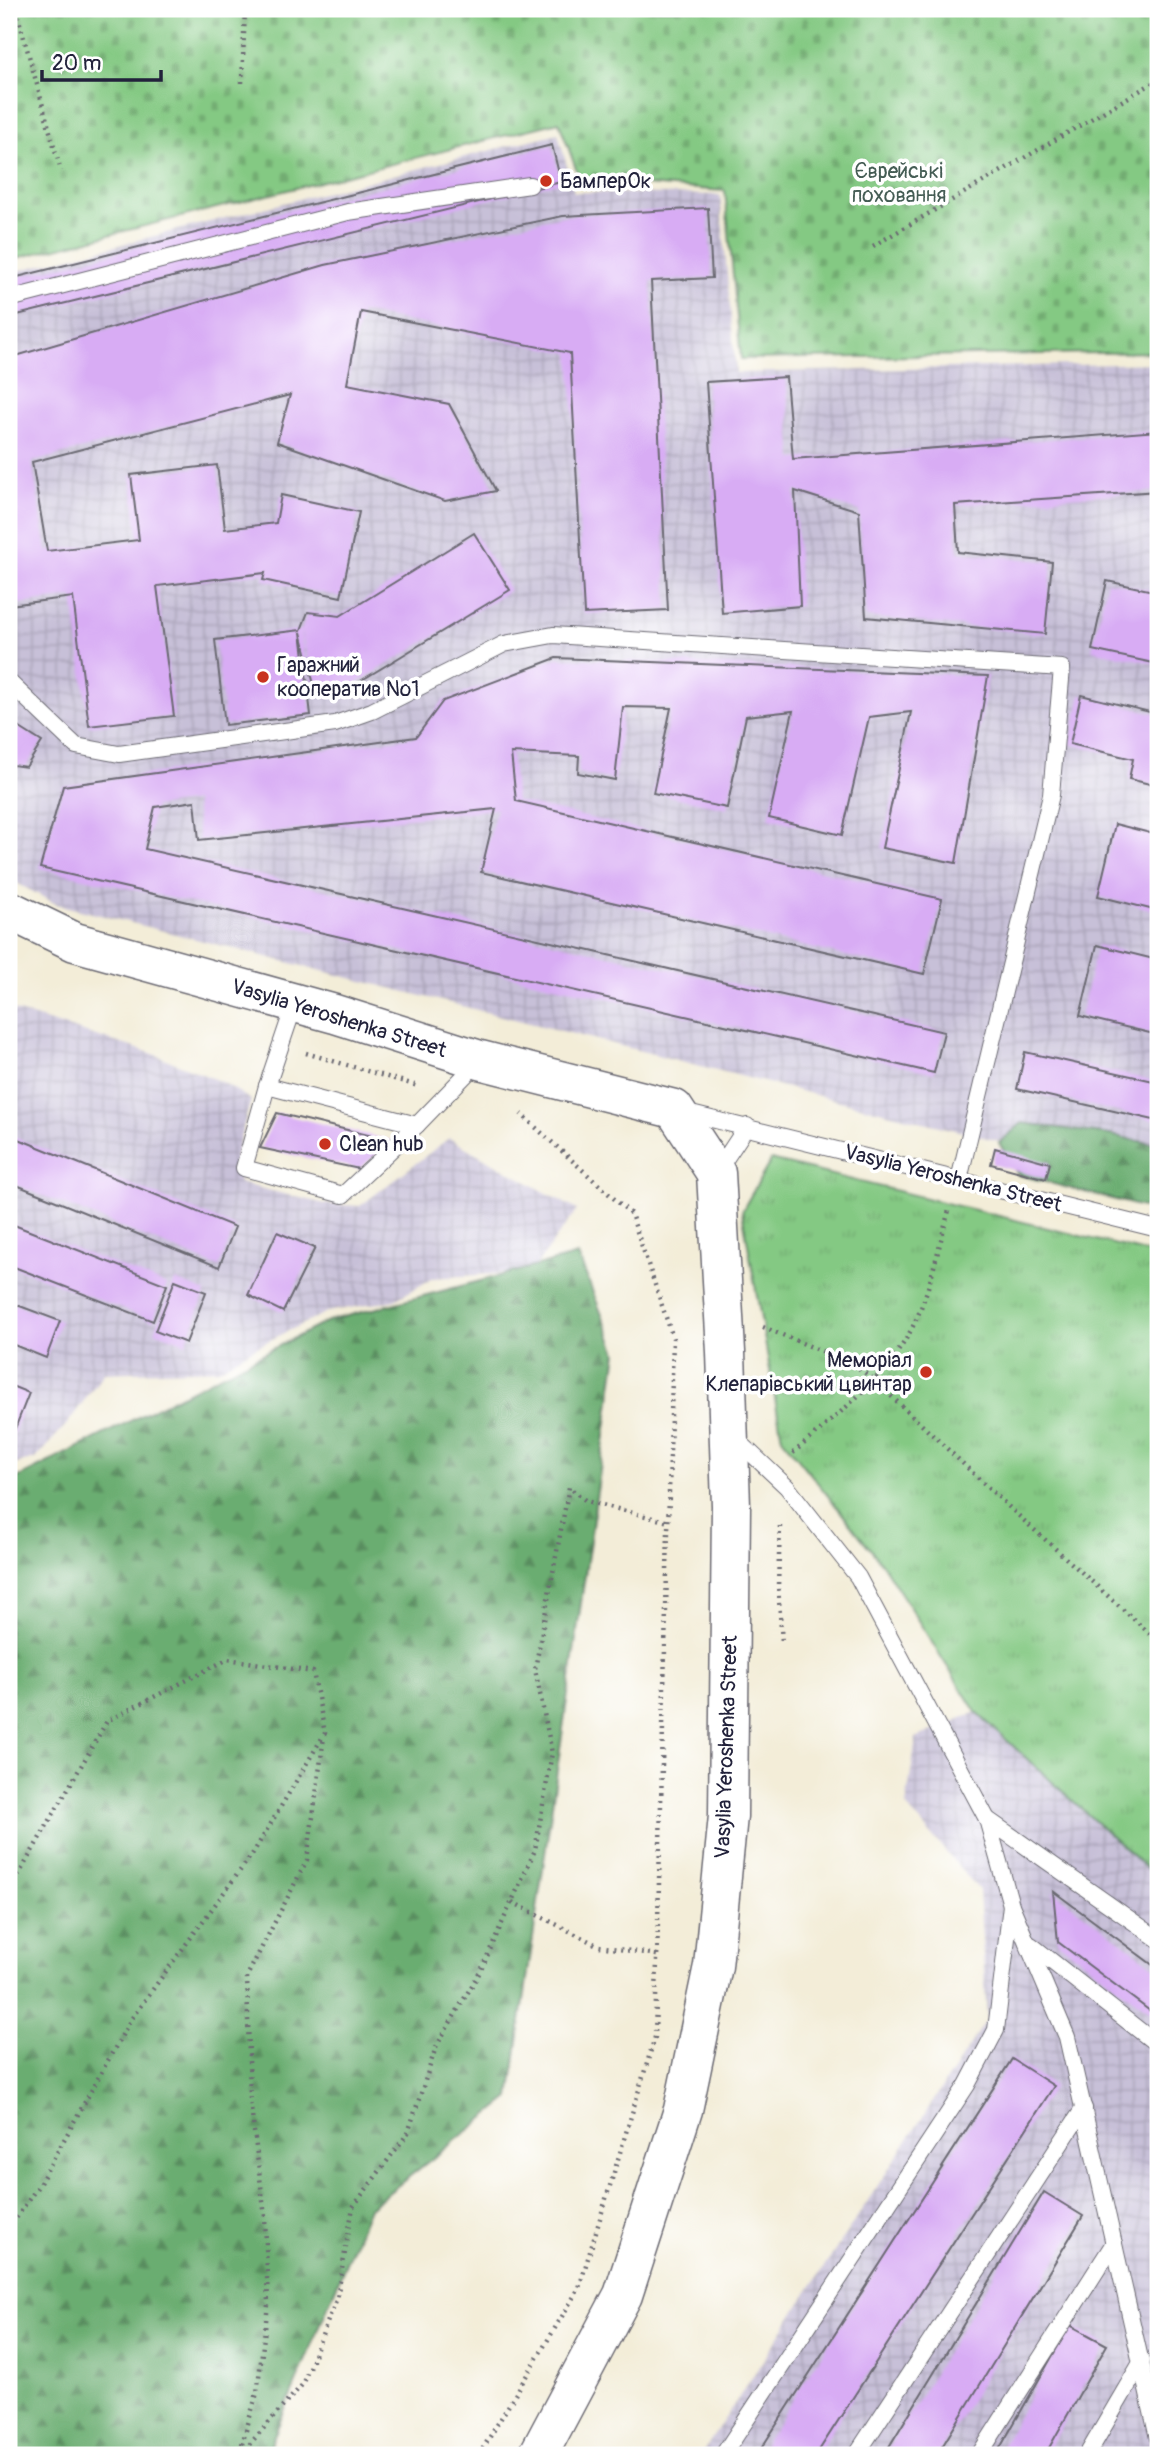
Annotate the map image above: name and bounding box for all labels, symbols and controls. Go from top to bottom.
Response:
scale bar [42,38,161,82]
text: 20 m [52,50,101,77]
park label: Єврейські поховання [852,158,946,209]
place label: БамперОк [560,168,651,195]
marker: БамперОк [538,173,554,189]
place label: Гаражний кооператив №1 [277,652,420,703]
marker: Гаражний кооператив №1 [255,669,271,685]
street label: Vasylia Yeroshenka Street [228,973,450,1064]
place label: Clean hub [339,1131,424,1158]
marker: Clean hub [317,1136,333,1152]
street label: Vasylia Yeroshenka Street [841,1138,1065,1219]
place label: Меморіал Клепарівський цвинтар [705,1347,912,1398]
marker: Меморіал Клепарівський цвинтар [918,1364,934,1380]
street label: Vasylia Yeroshenka Street [709,1634,744,1859]

